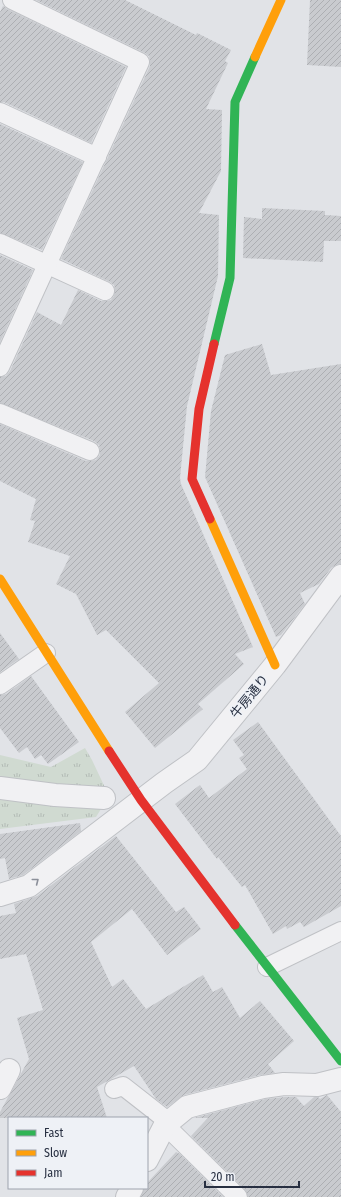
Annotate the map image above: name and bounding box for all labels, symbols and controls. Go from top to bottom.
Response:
street label: 牛房通り [227,671,272,721]
one-way arrow [32,878,39,886]
legend [8,1117,148,1189]
text: Fast [44,1126,63,1140]
text: Slow [44,1146,67,1160]
scale bar [205,1163,299,1189]
text: Jam [44,1166,62,1180]
text: 20 m [211,1170,235,1184]

